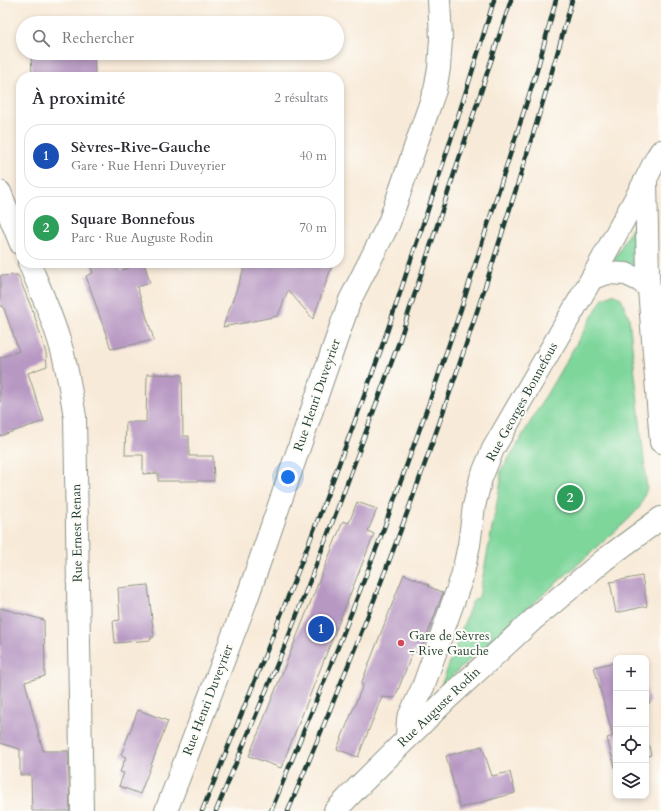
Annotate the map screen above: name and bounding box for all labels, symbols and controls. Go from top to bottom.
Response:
search box [16,16,344,60]
icon: search [30,27,52,49]
text: Rechercher [62,28,134,48]
text: À proximité [32,87,126,110]
text: 2 résultats [274,89,328,107]
text: Sèvres-Rive-Gauche [71,137,211,157]
text: 1 [43,147,49,165]
text: 40 m [299,147,327,165]
text: Gare · Rue Henri Duveyrier [71,157,226,175]
text: Square Bonnefous [71,209,195,229]
text: 2 [43,219,49,237]
text: 70 m [299,219,327,237]
text: Parc · Rue Auguste Rodin [71,229,213,247]
street label: Rue Henri Duveyrier [289,336,345,454]
street label: Rue Georges Bonnefous [482,339,562,465]
your location [278,467,298,487]
street label: Rue Ernest Renan [67,483,87,583]
pin: 2 [557,483,583,513]
pin: 1 [308,614,334,644]
place label: Gare de Sèvres - Rive Gauche [409,627,489,660]
marker: Gare de Sèvres - Rive Gauche [396,638,406,648]
street label: Rue Henri Duveyrier [179,642,238,758]
map controls [613,655,649,799]
button: + [613,655,649,691]
street label: Rue Auguste Rodin [394,663,485,751]
button: − [613,691,649,727]
button: locate [613,727,649,763]
button: layers [613,763,649,799]

